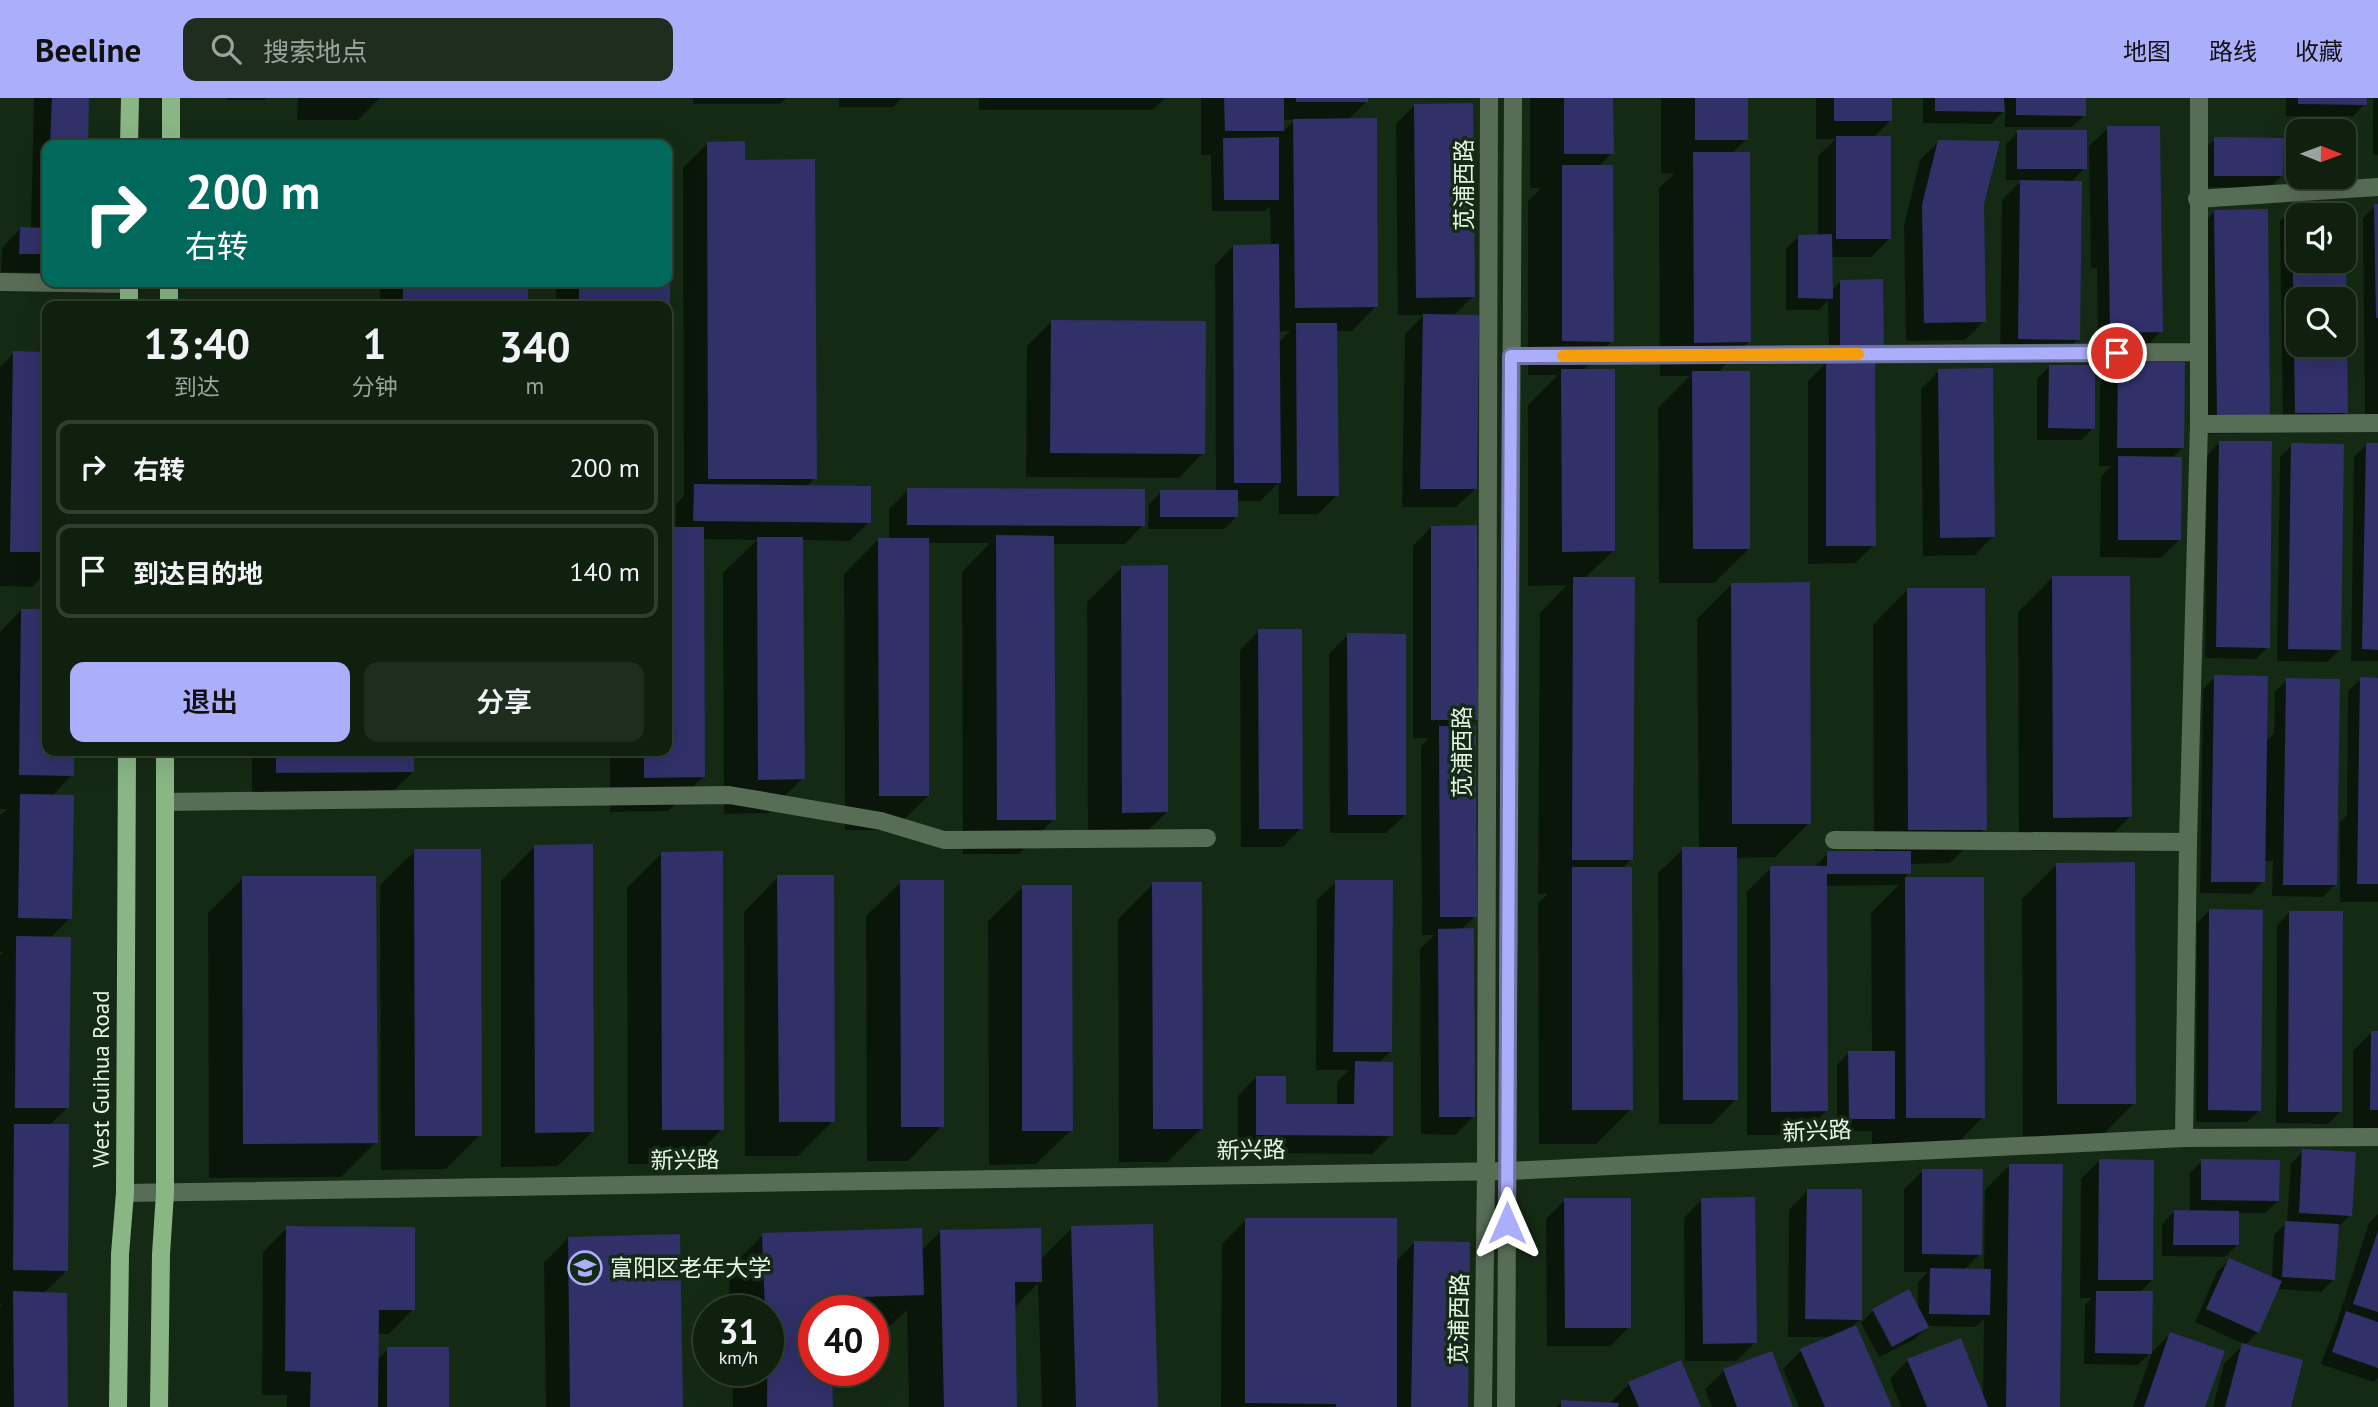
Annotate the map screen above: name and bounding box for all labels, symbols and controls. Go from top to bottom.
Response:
search box [183,18,673,81]
text: Beeline [35,28,141,71]
icon: search [207,30,245,68]
text: 搜索地点 [263,35,367,68]
text: 地图 [2123,36,2171,67]
text: 路线 [2209,36,2257,67]
text: 收藏 [2295,36,2343,67]
north arrow [2286,119,2356,189]
map controls [2286,119,2356,357]
street label: 苋浦西路 [1449,139,1478,231]
text: 200 m [185,159,320,223]
icon: right [70,168,161,259]
button: sound [2286,203,2356,273]
text: 右转 [185,225,249,267]
button: search [2286,287,2356,357]
text: 13:40 [143,316,250,371]
text: 1 [363,316,386,371]
text: 340 [499,319,570,374]
pin [2087,323,2147,383]
icon: arrive [2098,334,2136,372]
text: m [525,371,544,400]
text: 到达 [174,372,220,401]
text: 分钟 [352,372,398,401]
icon: right [74,448,112,486]
text: 200 m [569,451,640,484]
text: 右转 [133,453,185,486]
icon: arrive [74,552,112,590]
text: 140 m [569,555,640,588]
text: 到达目的地 [133,557,263,590]
button: 退出 [70,662,350,742]
button: 分享 [364,662,644,742]
street label: 苋浦西路 [1447,706,1476,798]
street label: West Guihua Road [86,990,115,1168]
street label: 新兴路 [1782,1114,1852,1147]
street label: 新兴路 [1216,1134,1286,1165]
street label: 新兴路 [650,1144,720,1175]
position arrow [1470,1186,1544,1260]
school or university icon: 富阳区老年大学 [566,1249,604,1287]
place label: 富阳区老年大学 [610,1253,771,1282]
street label: 苋浦西路 [1443,1273,1474,1365]
speed limit sign: 40 [798,1295,889,1386]
text: 31 [719,1308,758,1354]
text: km/h [719,1346,758,1369]

